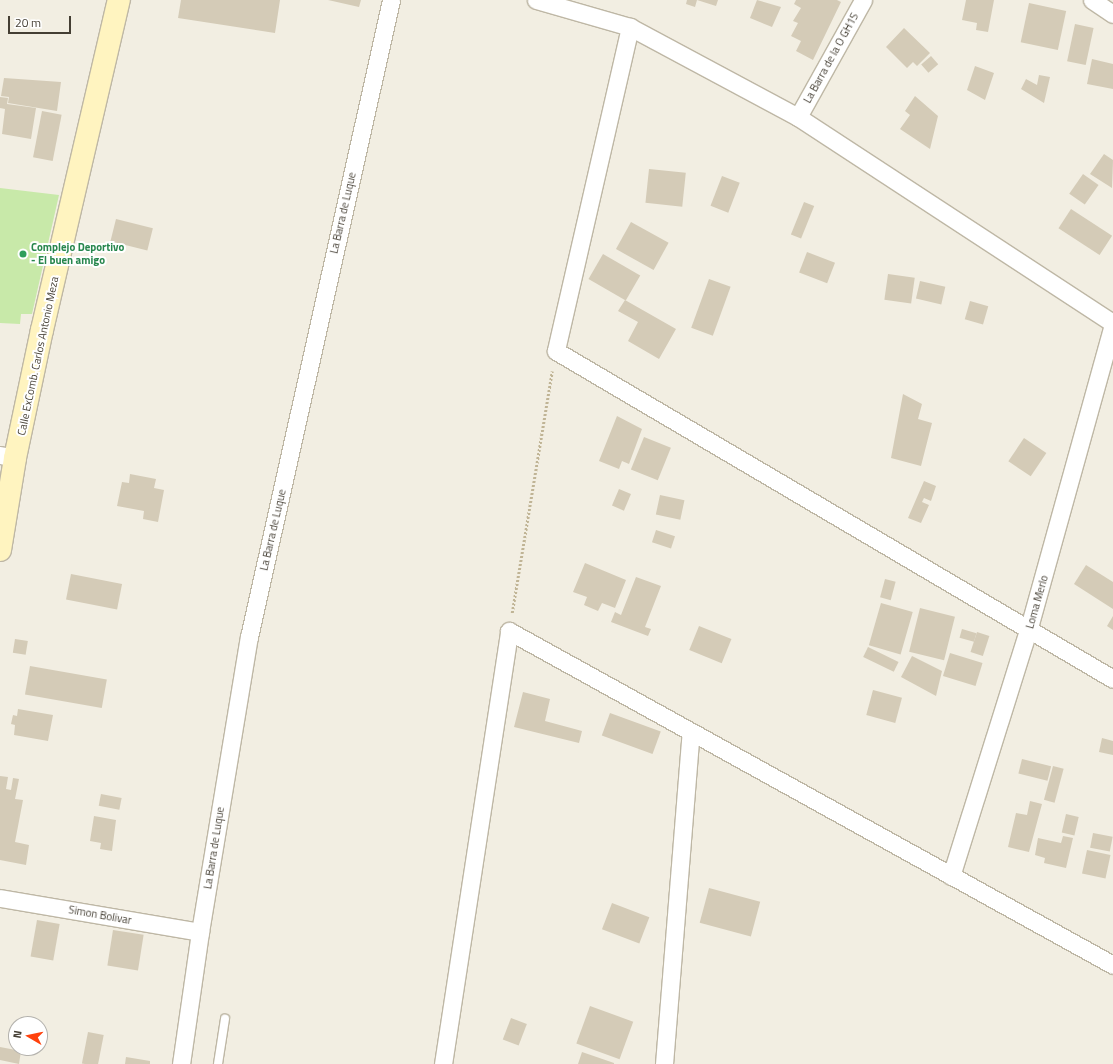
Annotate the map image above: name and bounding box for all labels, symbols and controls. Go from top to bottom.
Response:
scale bar [10,8,73,34]
street label: La Barra de la O GH1S [801,11,861,105]
text: 20 m [15,13,41,32]
street label: La Barra de Luque [327,171,359,255]
place label: Complejo Deportivo - El buen amigo [31,241,124,267]
marker: Complejo Deportivo - El buen amigo [18,249,28,259]
street label: Calle ExComb. Carlos Antonio Meza [15,275,61,437]
street label: La Barra de Luque [257,488,289,572]
street label: Loma Merlo [1023,574,1051,630]
street label: La Barra de Luque [201,806,227,890]
street label: Simon Bolivar [67,903,133,927]
north arrow [8,1016,48,1056]
text: N [9,1029,26,1039]

